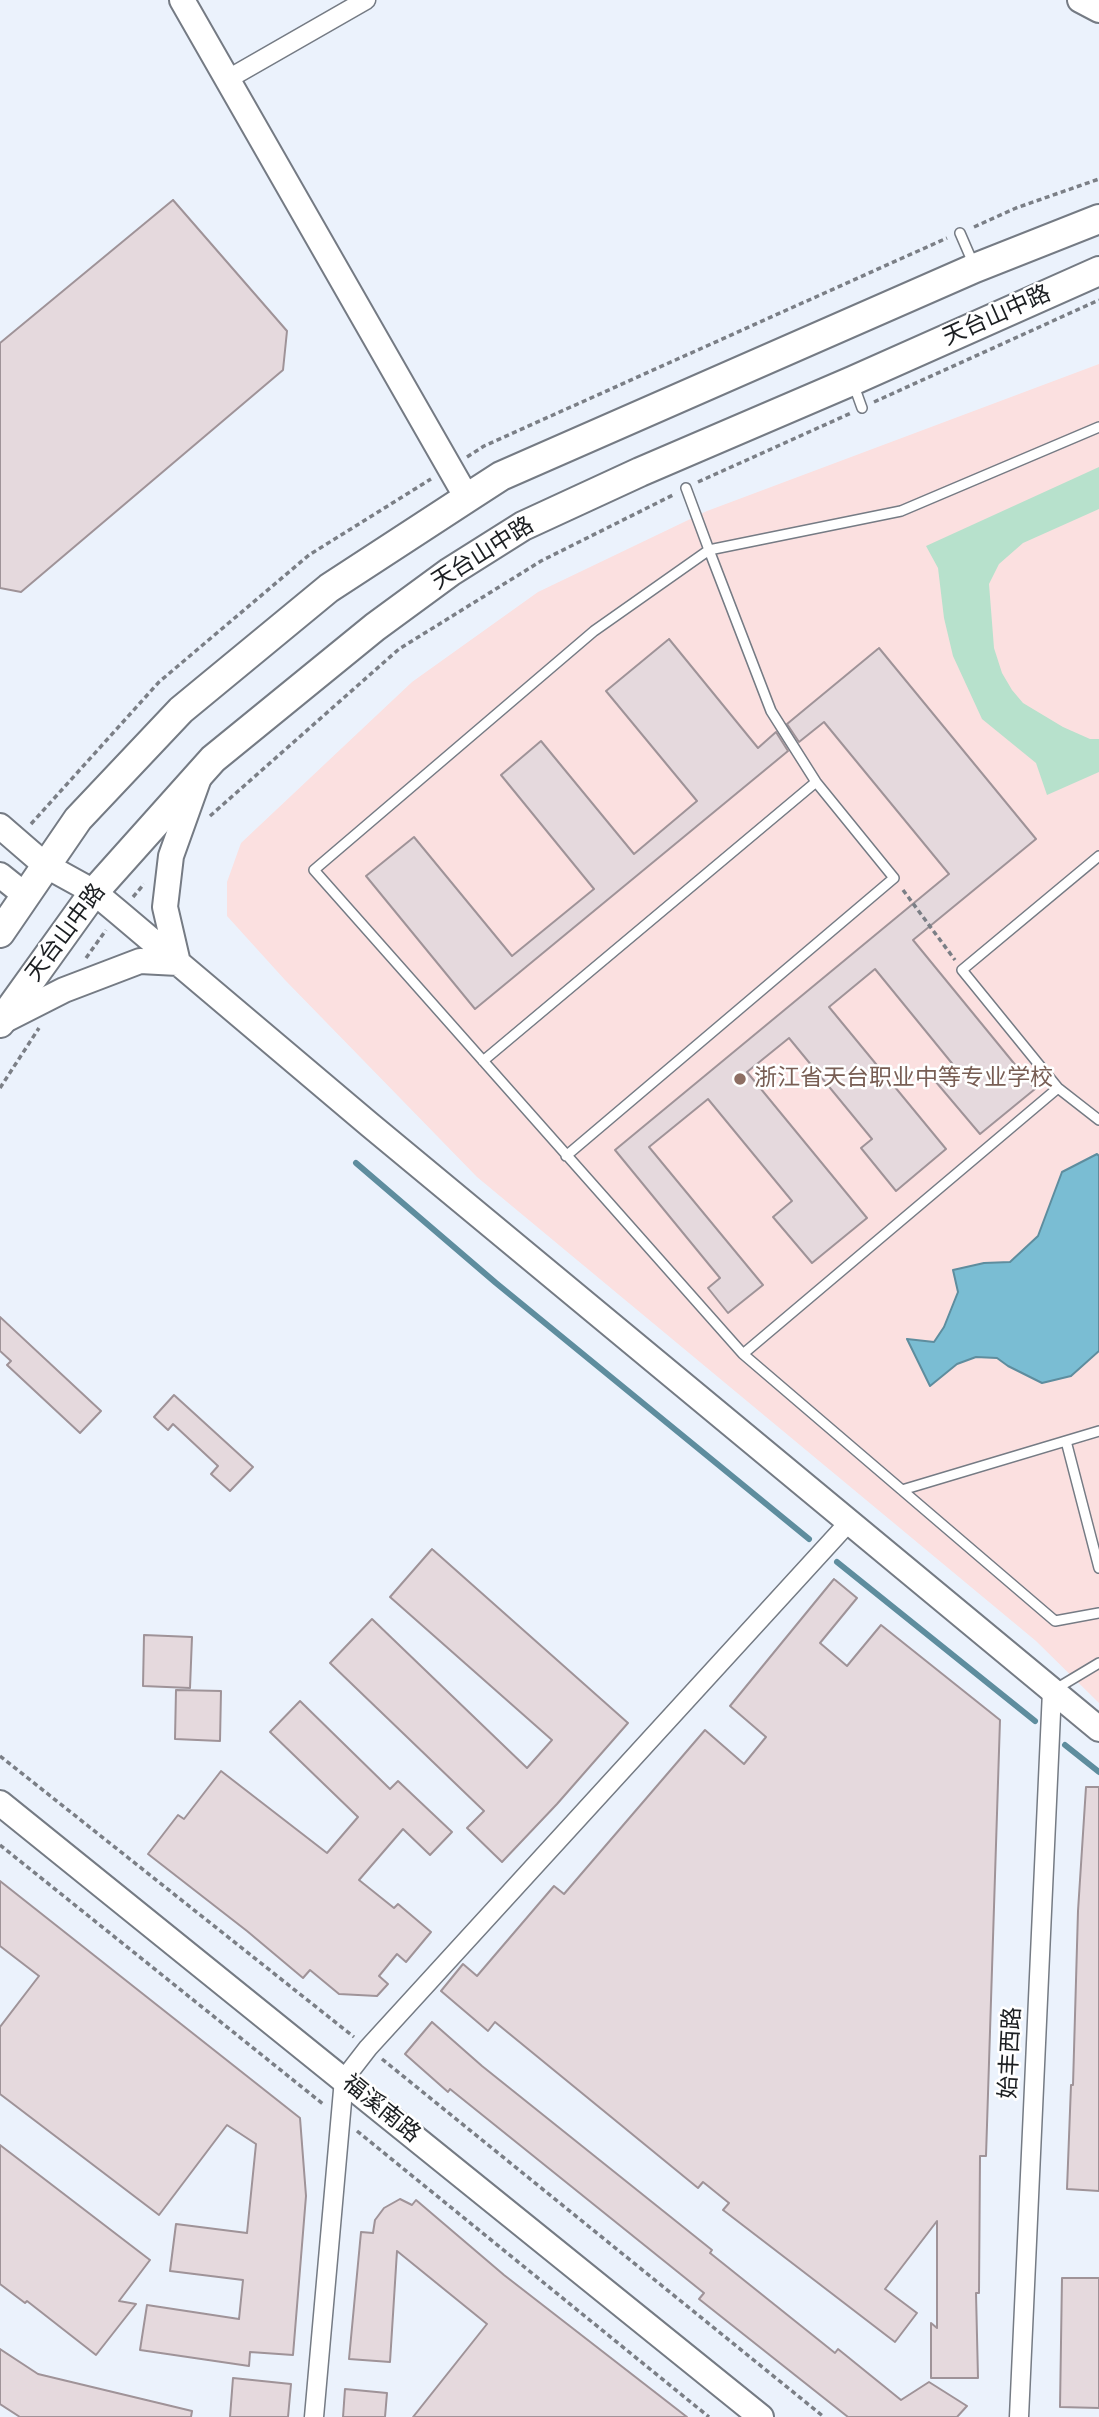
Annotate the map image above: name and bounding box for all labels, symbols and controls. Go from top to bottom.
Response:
street label: 天台山中路 [939,280,1055,352]
street label: 天台山中路 [427,512,539,596]
street label: 天台山中路 [20,879,112,987]
place label: 浙江省天台职业中等专业学校 [754,1065,1053,1093]
marker: 浙江省天台职业中等专业学校 [732,1071,748,1087]
street label: 始丰西路 [995,2006,1027,2100]
street label: 福溪南路 [337,2069,425,2149]

